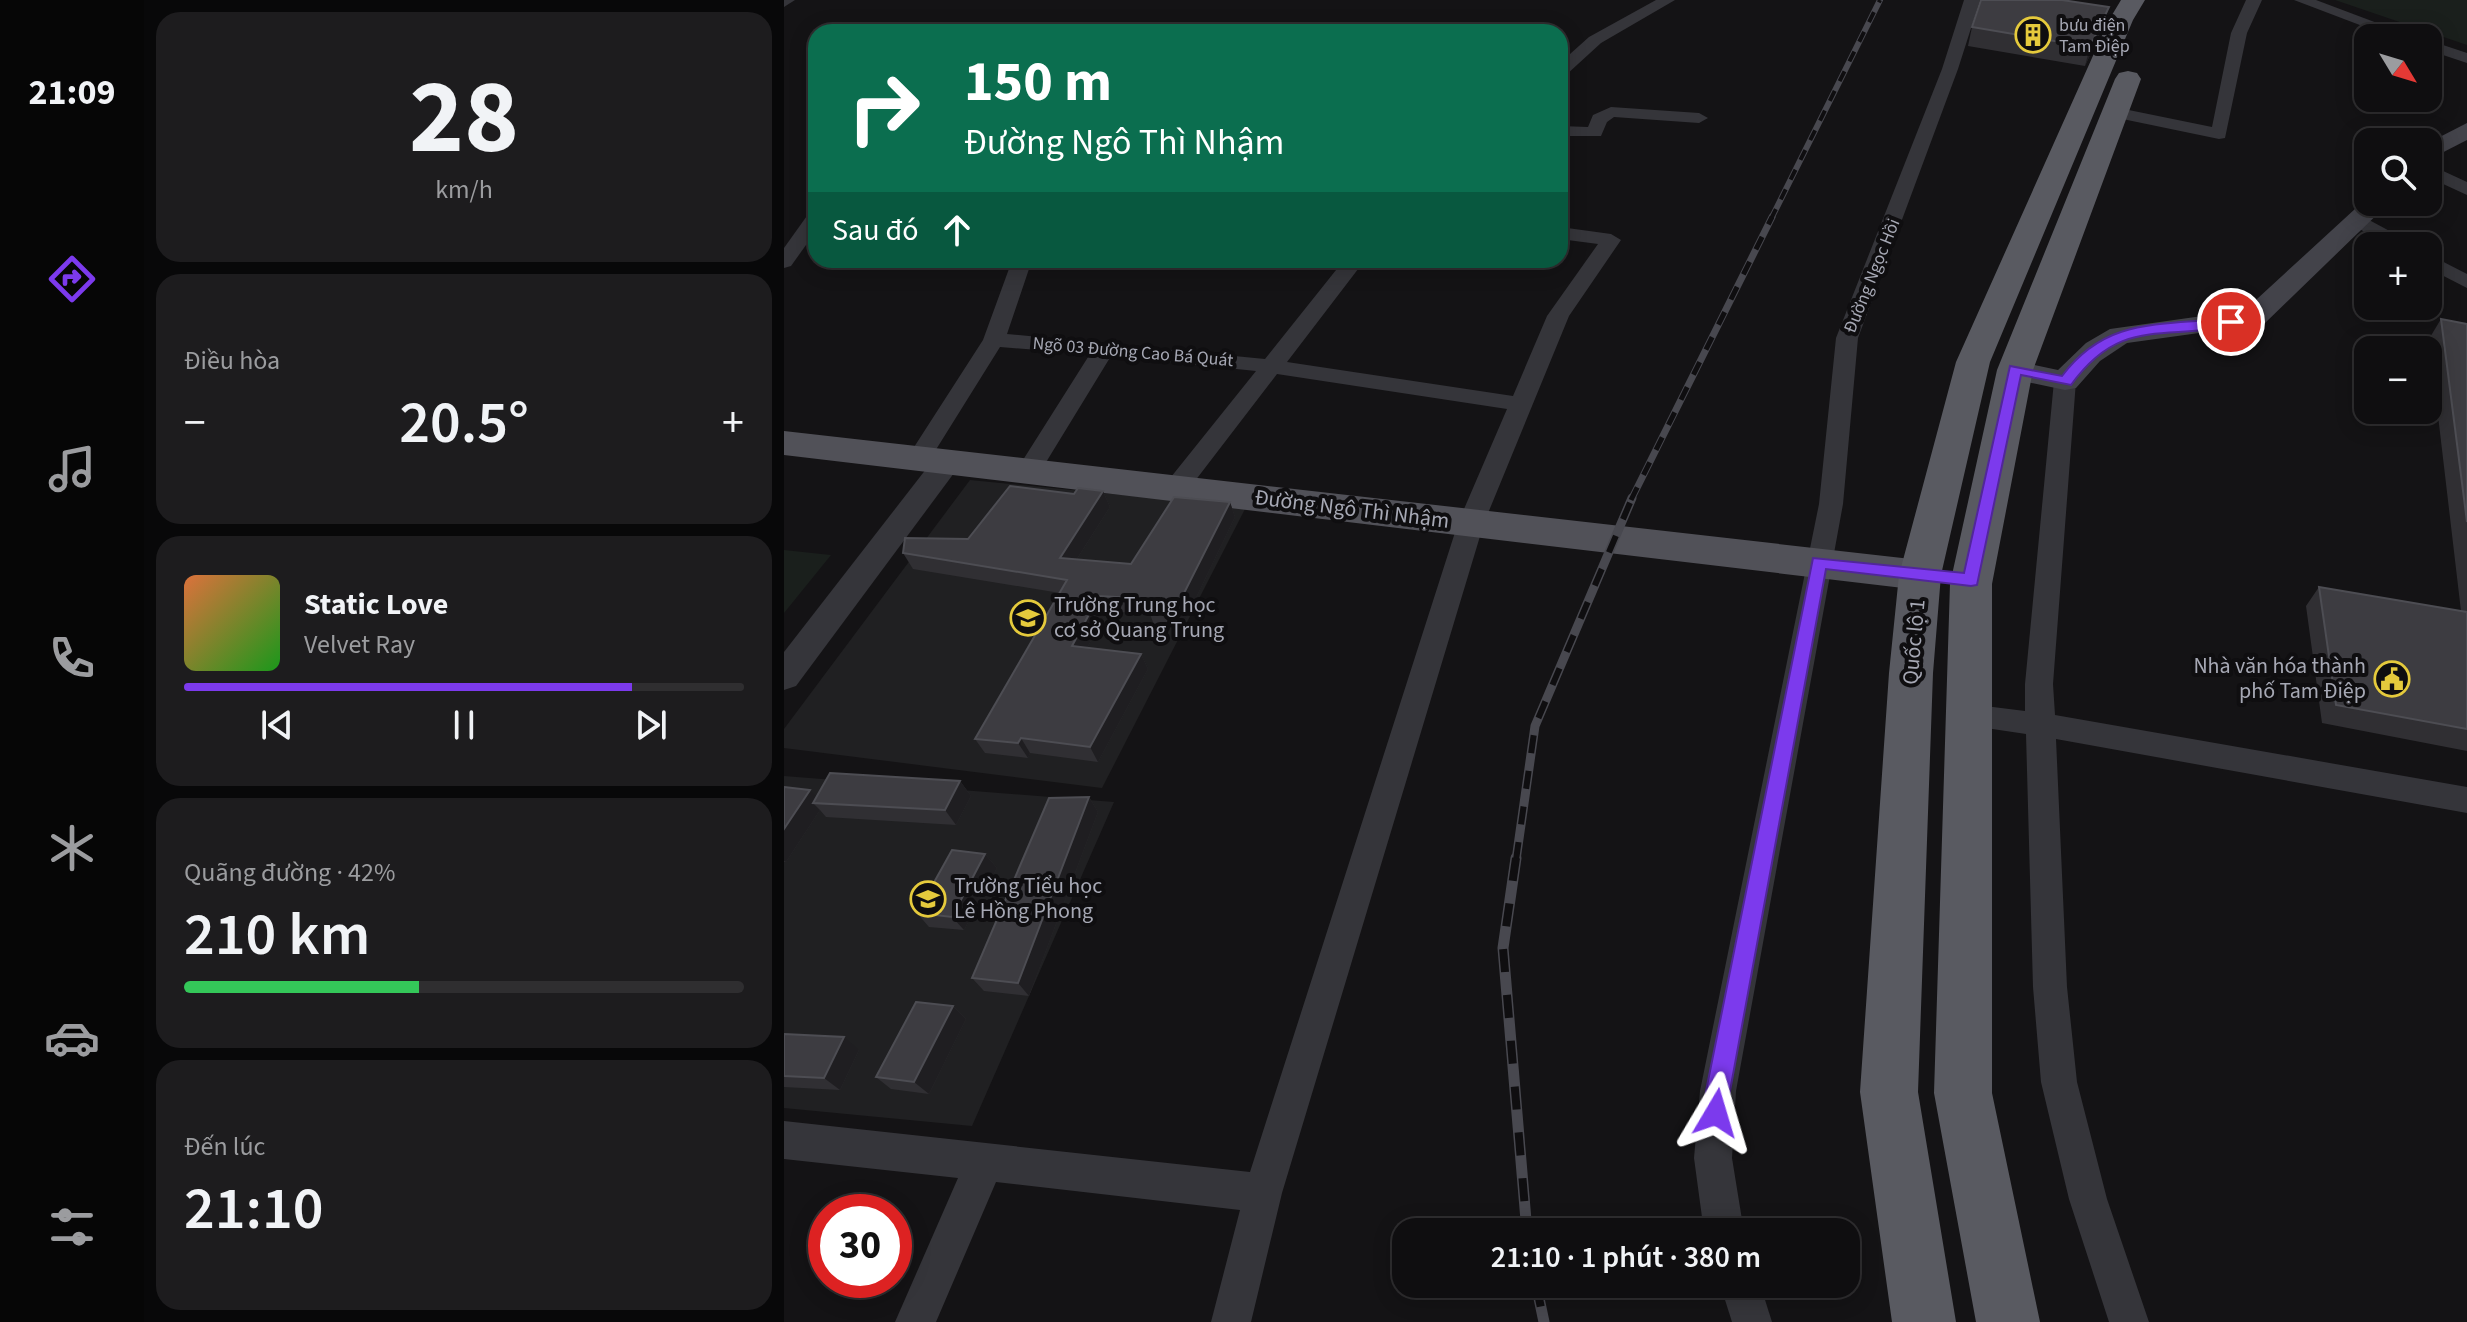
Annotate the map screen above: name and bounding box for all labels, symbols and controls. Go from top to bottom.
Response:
place label: bưu điện Tam Điệp [2059,13,2130,59]
building icon: bưu điện Tam Điệp [2014,16,2052,54]
north arrow [2354,24,2442,112]
map controls [2354,24,2442,424]
text: 150 m [964,43,1112,122]
text: 28 [409,45,519,193]
icon: right [832,56,936,160]
text: 21:09 [29,67,115,118]
text: Đường Ngô Thì Nhậm [964,117,1284,168]
button: search [2354,128,2442,216]
text: km/h [435,171,493,208]
icon: ahead [935,208,979,252]
text: Sau đó [832,209,919,252]
street label: Đường Ngọc Hồi [1838,215,1906,337]
button: + [2354,232,2442,320]
icon: directions [44,251,100,307]
pin [2197,288,2265,356]
icon: arrive [2209,300,2253,344]
street label: Ngõ 03 Đường Cao Bá Quát [1032,331,1234,373]
button: − [2354,336,2442,424]
text: Điều hòa [184,342,280,379]
text: 20.5° [399,381,529,466]
text: − [184,392,206,455]
text: + [722,392,744,455]
icon: music [44,441,100,497]
street label: Đường Ngô Thì Nhậm [1253,481,1451,537]
text: Static Love [304,583,448,626]
place label: Trường Trung học cơ sở Quang Trung [1054,589,1224,646]
street label: Quốc lộ 1 [1894,598,1934,686]
school or university icon: Trường Trung học cơ sở Quang Trung [1009,599,1047,637]
text: Velvet Ray [304,626,415,663]
icon: phone [44,630,100,686]
place label: Nhà văn hóa thành phố Tam Điệp [2193,650,2366,707]
public building icon: Nhà văn hóa thành phố Tam Điệp [2373,660,2411,698]
icon: previous [255,703,299,747]
icon: pause [442,703,486,747]
icon: next [629,703,673,747]
icon: climate [44,820,100,876]
text: Quãng đường · 42% [184,854,395,891]
place label: Trường Tiểu học Lê Hồng Phong [954,870,1102,927]
school or university icon: Trường Tiểu học Lê Hồng Phong [909,880,947,918]
text: 210 km [184,893,370,978]
icon: car [44,1010,100,1066]
position arrow [1674,1071,1758,1155]
text: Đến lúc [184,1128,265,1165]
text: 21:10 [184,1167,324,1252]
speed limit sign: 30 [808,1194,912,1298]
icon: filters [44,1199,100,1255]
text: 21:10 · 1 phút · 380 m [1491,1236,1761,1279]

